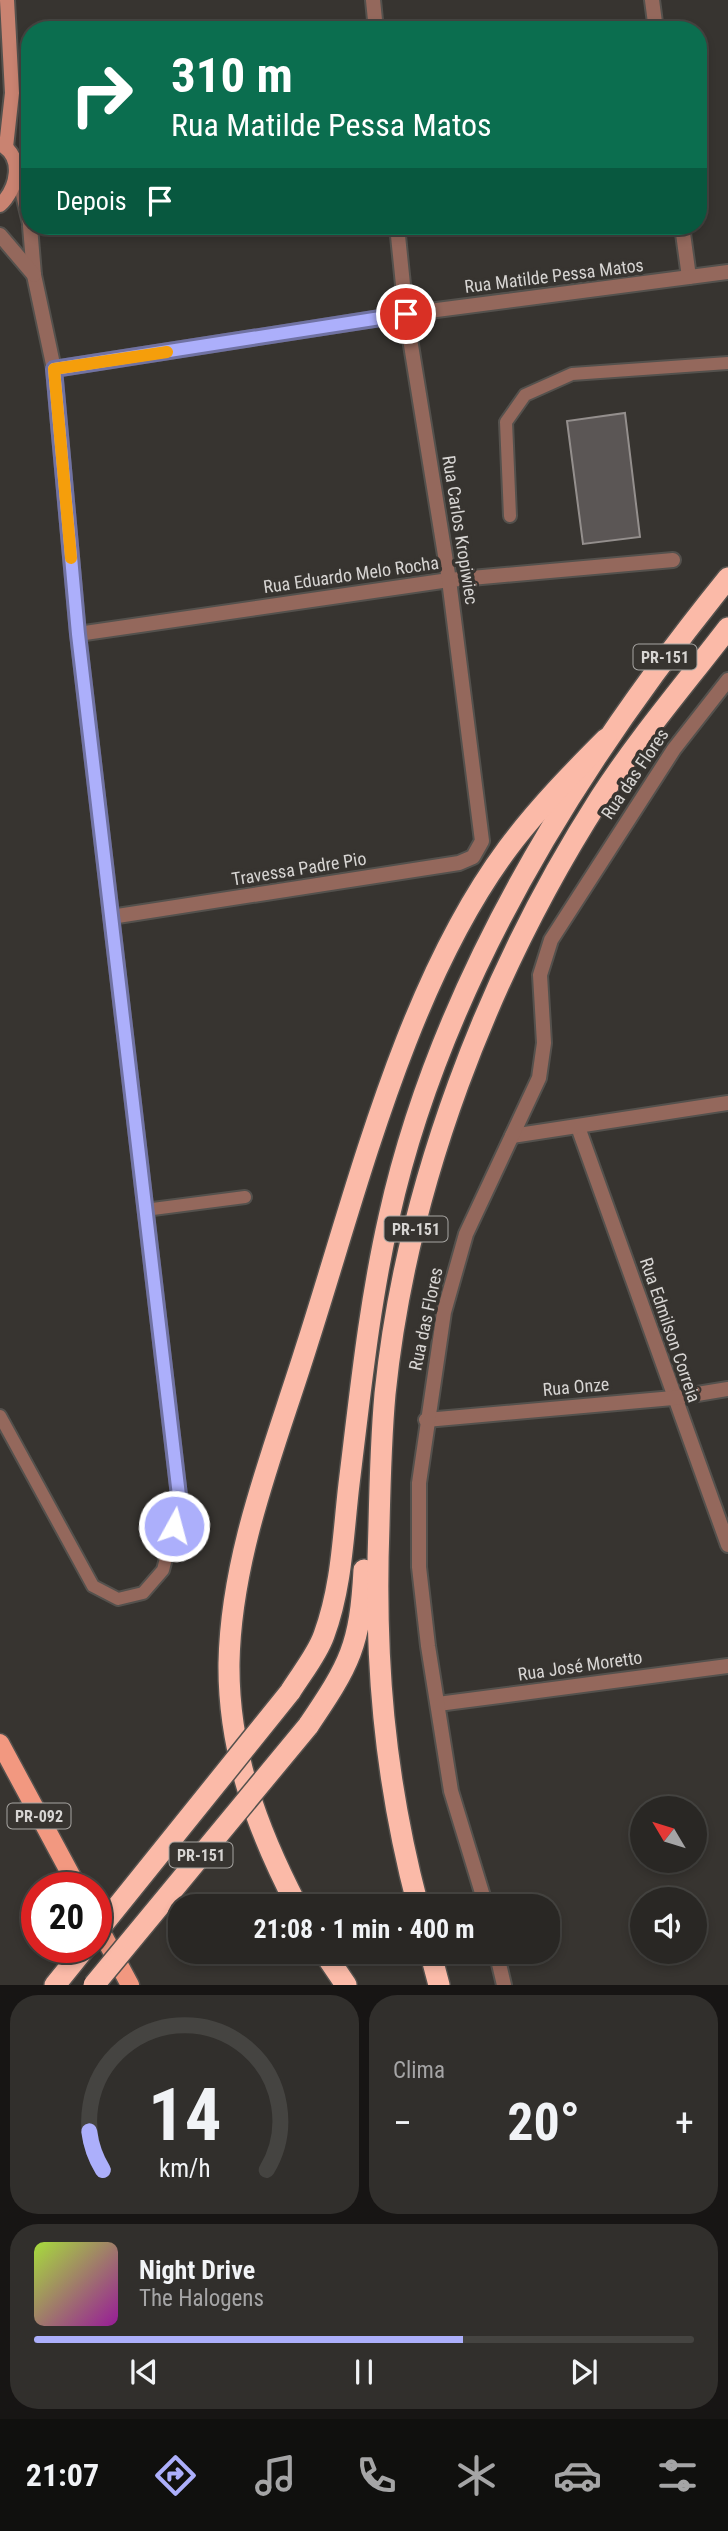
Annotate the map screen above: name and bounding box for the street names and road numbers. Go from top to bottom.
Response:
street label: Rua Matilde Pessa Matos [463,254,645,297]
street label: Rua Carlos Kropiwiec [438,454,483,606]
street label: Rua Eduardo Melo Rocha [262,552,440,597]
road number: PR-151 [634,644,696,670]
street label: Rua das Flores [597,724,673,823]
street label: Travessa Padre Pio [230,847,368,890]
road number: PR-151 [384,1217,448,1242]
street label: Rua Edmilson Correia [636,1255,705,1405]
street label: Rua das Flores [404,1266,447,1372]
street label: Rua Onze [542,1373,610,1400]
street label: Rua José Moretto [516,1646,643,1685]
road number: PR-092 [7,1804,70,1828]
road number: PR-151 [170,1842,232,1868]

